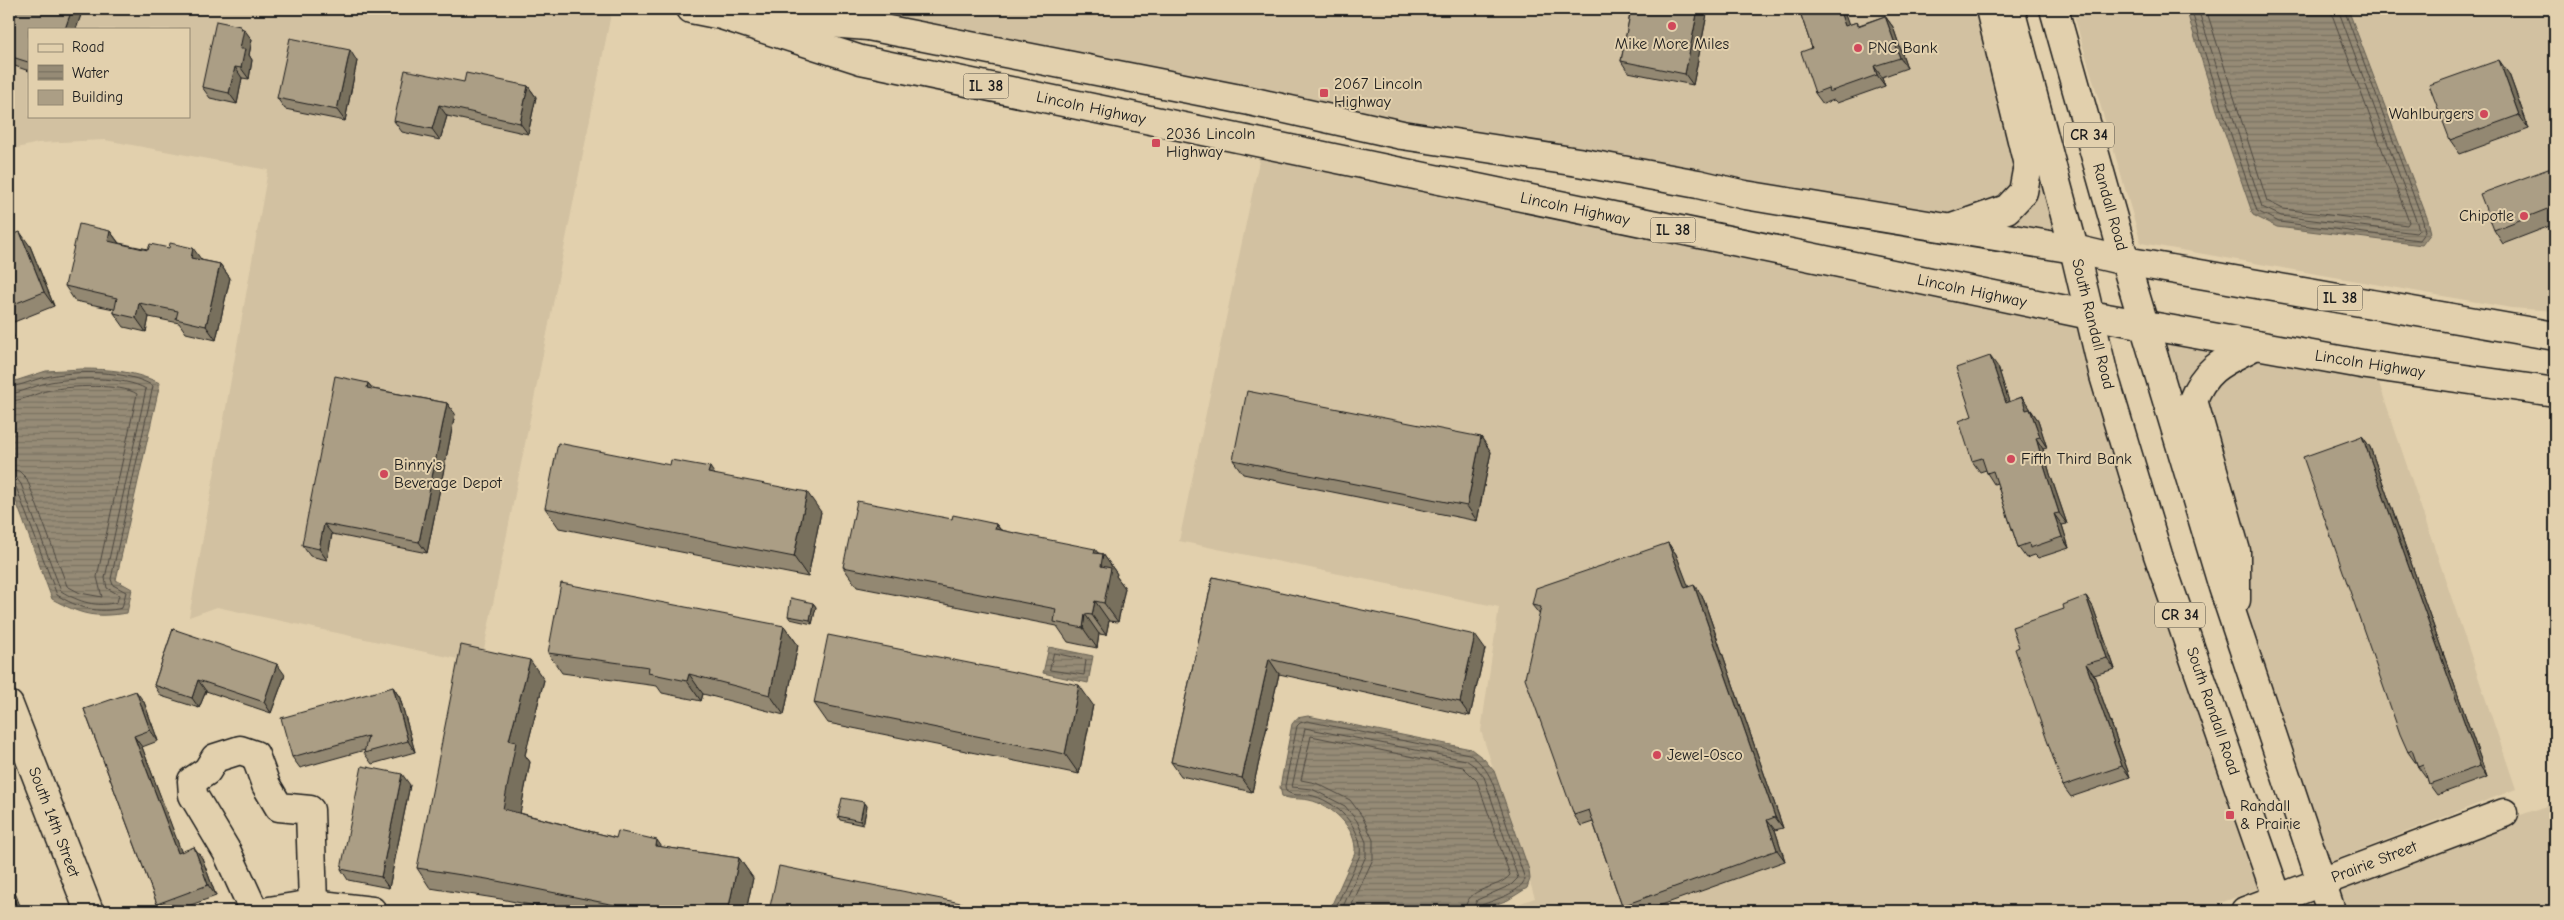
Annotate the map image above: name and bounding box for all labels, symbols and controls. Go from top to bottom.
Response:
marker: Mike More Miles [1666,20,1678,32]
legend [28,28,190,118]
place label: Mike More Miles [1615,35,1729,53]
text: Road [72,38,104,56]
place label: PNC Bank [1868,39,1938,57]
marker: PNC Bank [1852,42,1864,54]
text: Water [72,64,109,82]
road number: IL 38 [964,74,1008,98]
place label: 2067 Lincoln Highway [1334,75,1423,111]
marker: 2067 Lincoln Highway [1318,87,1330,99]
text: Building [72,88,123,106]
street label: Lincoln Highway [1035,88,1148,129]
place label: Wahlburgers [2389,105,2474,123]
marker: Wahlburgers [2478,108,2490,120]
road number: CR 34 [2064,122,2114,148]
place label: 2036 Lincoln Highway [1166,125,1255,161]
marker: 2036 Lincoln Highway [1150,137,1162,149]
street label: Randall Road [2089,161,2131,253]
street label: Lincoln Highway [1519,189,1632,230]
place label: Chipotle [2459,207,2514,225]
marker: Chipotle [2518,210,2530,222]
road number: IL 38 [1650,218,1696,242]
street label: South Randall Road [2068,257,2118,391]
street label: Lincoln Highway [1916,271,2029,312]
road number: IL 38 [2318,286,2362,310]
street label: Lincoln Highway [2314,346,2427,382]
place label: Fifth Third Bank [2021,450,2132,468]
marker: Fifth Third Bank [2005,453,2017,465]
place label: Binny's Beverage Depot [394,456,502,492]
marker: Binny's Beverage Depot [378,468,390,480]
road number: CR 34 [2155,602,2205,628]
street label: South Randall Road [2183,645,2243,777]
place label: Jewel-Osco [1667,746,1743,764]
marker: Jewel-Osco [1651,749,1663,761]
street label: South 14th Street [25,764,83,880]
place label: Randall & Prairie [2240,797,2301,833]
marker: Randall & Prairie [2224,809,2236,821]
street label: Prairie Street [2329,837,2420,887]

